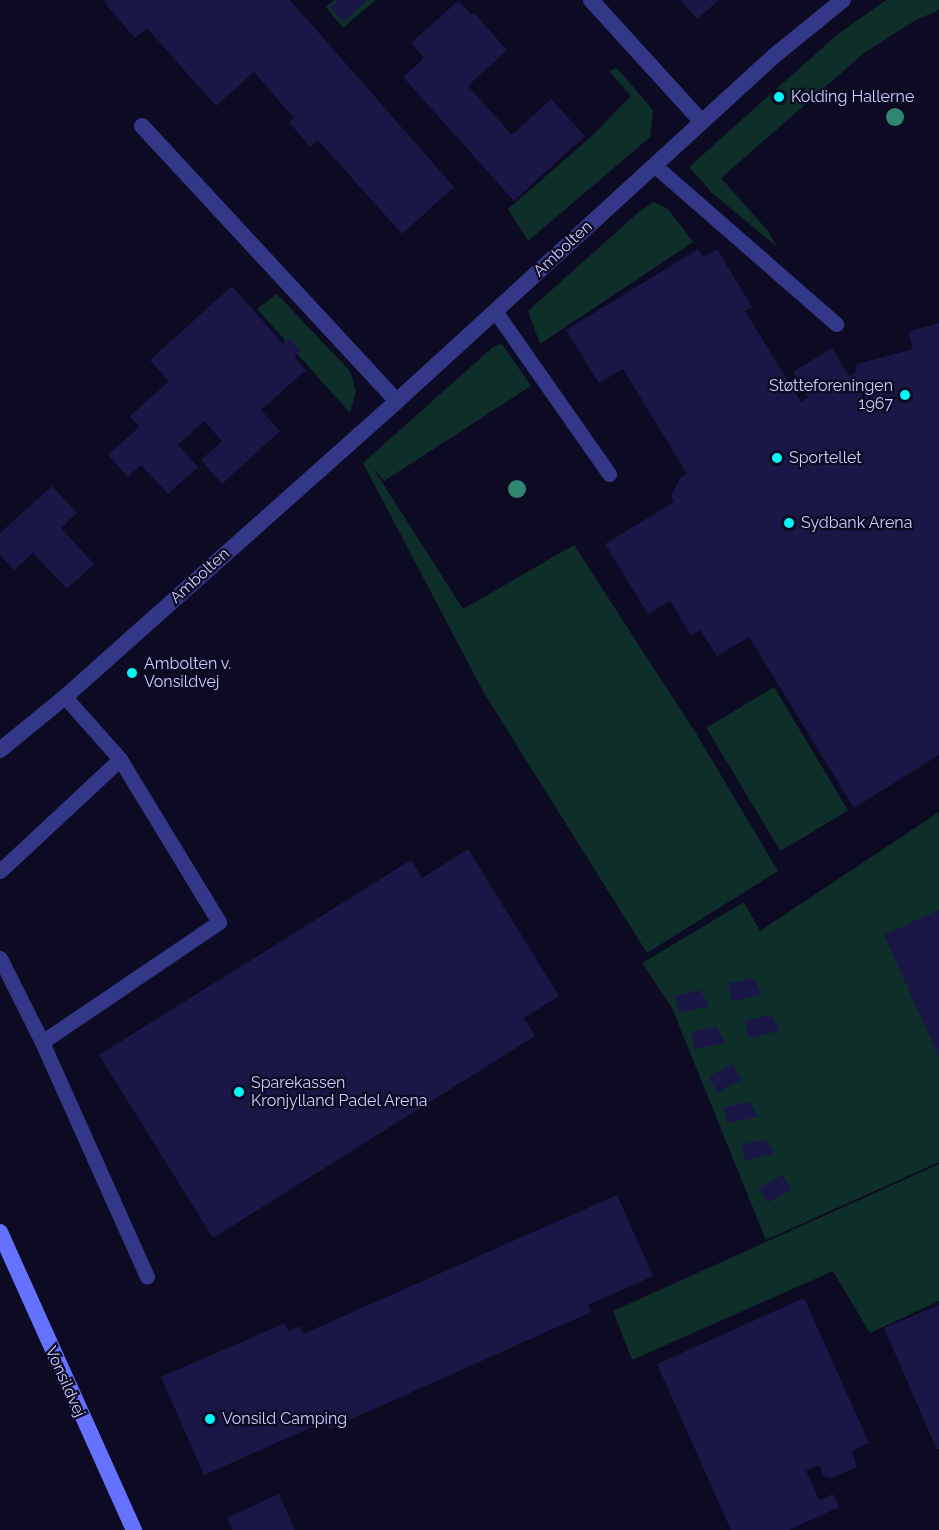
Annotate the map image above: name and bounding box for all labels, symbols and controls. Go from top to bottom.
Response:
place label: Kolding Hallerne [791,87,914,107]
marker: Kolding Hallerne [772,90,786,104]
street label: Ambolten [530,217,596,281]
place label: Støtteforeningen 1967 [769,376,893,414]
marker: Støtteforeningen 1967 [898,388,912,402]
place label: Sportellet [789,448,862,468]
marker: Sportellet [770,451,784,465]
place label: Sydbank Arena [801,513,913,533]
marker: Sydbank Arena [782,516,796,530]
street label: Ambolten [166,544,234,608]
place label: Ambolten v. Vonsildvej [144,654,232,692]
marker: Ambolten v. Vonsildvej [125,666,139,680]
place label: Sparekassen Kronjylland Padel Arena [251,1073,429,1111]
marker: Sparekassen Kronjylland Padel Arena [232,1085,246,1099]
street label: Vonsildvej [41,1344,89,1420]
place label: Vonsild Camping [222,1409,347,1429]
marker: Vonsild Camping [203,1412,217,1426]

